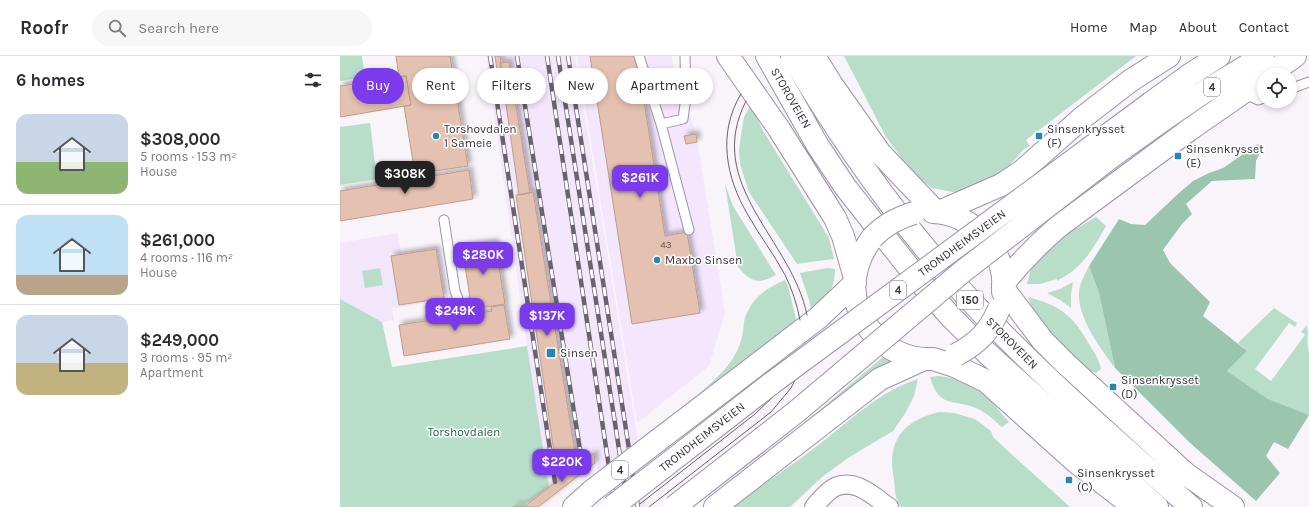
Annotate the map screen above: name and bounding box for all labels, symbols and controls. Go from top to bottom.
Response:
search box [92,10,372,46]
text: Roofr [20,17,68,39]
icon: search [106,17,128,39]
text: Search here [138,19,219,37]
text: Home [1070,19,1107,36]
text: Map [1129,19,1157,36]
text: About [1179,19,1217,36]
text: Contact [1239,19,1289,36]
street label: STOROVEIEN [768,65,814,131]
chip: Buy [352,68,404,104]
chip: Rent [412,68,469,104]
chip: Filters [477,68,546,104]
chip: New [554,68,608,104]
chip: Apartment [616,68,713,104]
map controls [1257,68,1297,108]
button: locate [1257,68,1297,108]
icon: filters [302,69,324,91]
text: 6 homes [16,70,85,90]
road number: 4 [1204,78,1220,96]
place label: Torshovdalen 1 Sameie [444,122,517,150]
place label: Sinsenkrysset (F) [1047,122,1125,150]
text: $308,000 [140,129,221,149]
icon: home [48,130,96,178]
marker: Torshovdalen 1 Sameie [431,131,441,141]
marker: Sinsenkrysset (F) [1034,131,1044,141]
place label: Sinsenkrysset (E) [1186,142,1264,170]
text: 5 rooms · 153 m² [140,149,237,164]
marker: Sinsenkrysset (E) [1173,151,1183,161]
pin: $308K [377,161,433,195]
text: House [140,164,177,179]
pin: $261K [612,165,668,199]
text: $308K [384,166,426,181]
text: $261K [621,170,659,185]
street label: TRONDHEIMSVEIEN [916,207,1008,279]
text: $261,000 [140,230,215,250]
icon: home [48,231,96,279]
house number: 43 [660,239,672,251]
pin: $280K [455,242,511,276]
text: $280K [462,247,504,262]
text: 4 rooms · 116 m² [140,250,233,265]
place label: Maxbo Sinsen [665,253,742,267]
marker: Maxbo Sinsen [652,255,662,265]
text: House [140,265,177,280]
road number: 4 [890,281,906,299]
road number: 150 [957,291,983,309]
pin: $249K [427,298,483,332]
text: $249K [435,303,476,318]
pin: $137K [519,303,575,337]
text: $137K [529,308,565,323]
street label: STOROVEIEN [983,314,1041,372]
text: $249,000 [140,330,219,350]
icon: home [48,331,96,379]
place label: Sinsen [560,346,598,360]
marker: Sinsen [545,347,557,359]
text: 3 rooms · 95 m² [140,350,233,365]
text: Apartment [140,365,203,380]
place label: Sinsenkrysset (D) [1121,373,1199,401]
marker: Sinsenkrysset (D) [1108,382,1118,392]
street label: TRONDHEIMSVEIEN [656,399,748,475]
park label: Torshovdalen [428,425,500,439]
pin: $220K [534,449,590,483]
text: $220K [541,454,583,469]
road number: 4 [612,461,628,479]
place label: Sinsenkrysset (C) [1077,466,1155,494]
marker: Sinsenkrysset (C) [1064,475,1074,485]

